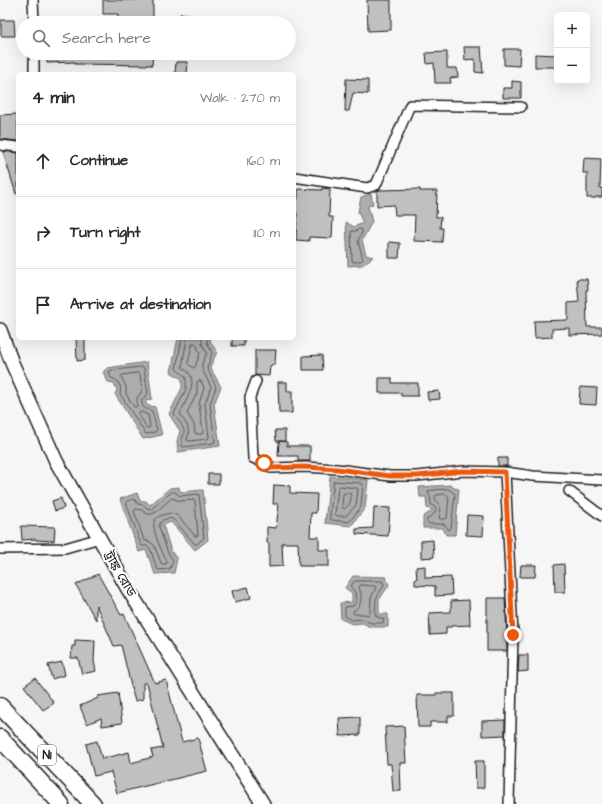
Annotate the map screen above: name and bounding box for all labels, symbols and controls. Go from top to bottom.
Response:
map controls [554,12,590,84]
button: + [554,12,590,48]
search box [16,16,296,60]
icon: search [30,27,52,49]
text: Search here [62,28,151,49]
button: − [554,48,590,84]
text: 4 min [32,86,75,110]
text: Walk · 270 m [200,89,280,107]
icon: ahead [32,150,54,172]
text: Continue [70,150,128,171]
text: 160 m [247,152,280,170]
icon: right [32,222,54,244]
text: Turn right [70,222,141,243]
text: 110 m [253,224,280,242]
icon: arrive [32,294,54,316]
text: Arrive at destination [70,294,211,315]
route start [255,454,273,472]
street label: ট্রাঙ্ক রোড [99,547,141,601]
route end [504,626,522,644]
road number: N1 [38,745,56,765]

